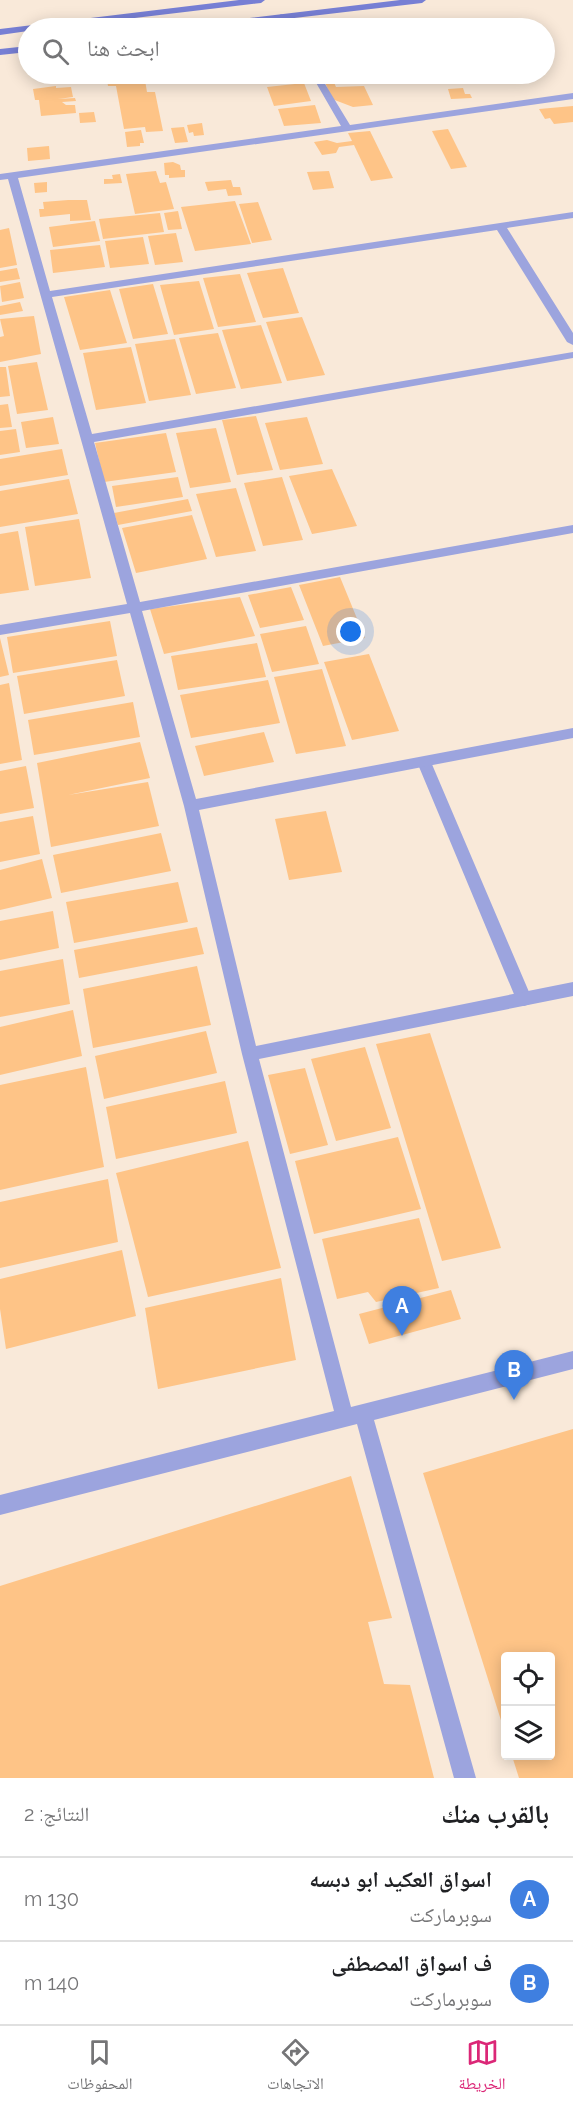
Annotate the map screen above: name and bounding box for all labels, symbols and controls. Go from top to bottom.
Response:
search box [18,18,555,84]
icon: search [39,35,72,68]
text: ابحث هنا [87,35,160,61]
your location [336,617,365,646]
pin: A [382,1286,422,1336]
pin: B [494,1350,534,1400]
map controls [501,1652,555,1760]
button: locate [501,1652,555,1706]
button: layers [501,1706,555,1760]
text: بالقرب منك [441,1799,549,1829]
text: النتائج: 2 [24,1802,89,1826]
text: اسواق العكيد ابو دبسه [309,1866,492,1892]
text: 130 m [24,1887,79,1911]
text: A [523,1887,536,1911]
text: سوبرماركت [409,1903,492,1927]
text: ف اسواق المصطفى [331,1950,492,1976]
text: 140 m [24,1971,79,1995]
text: B [523,1971,536,1995]
text: سوبرماركت [409,1987,492,2011]
tab: المحفوظات [67,2036,132,2099]
tab: الاتجاهات [267,2036,324,2099]
tab: الخريطة [459,2036,506,2099]

